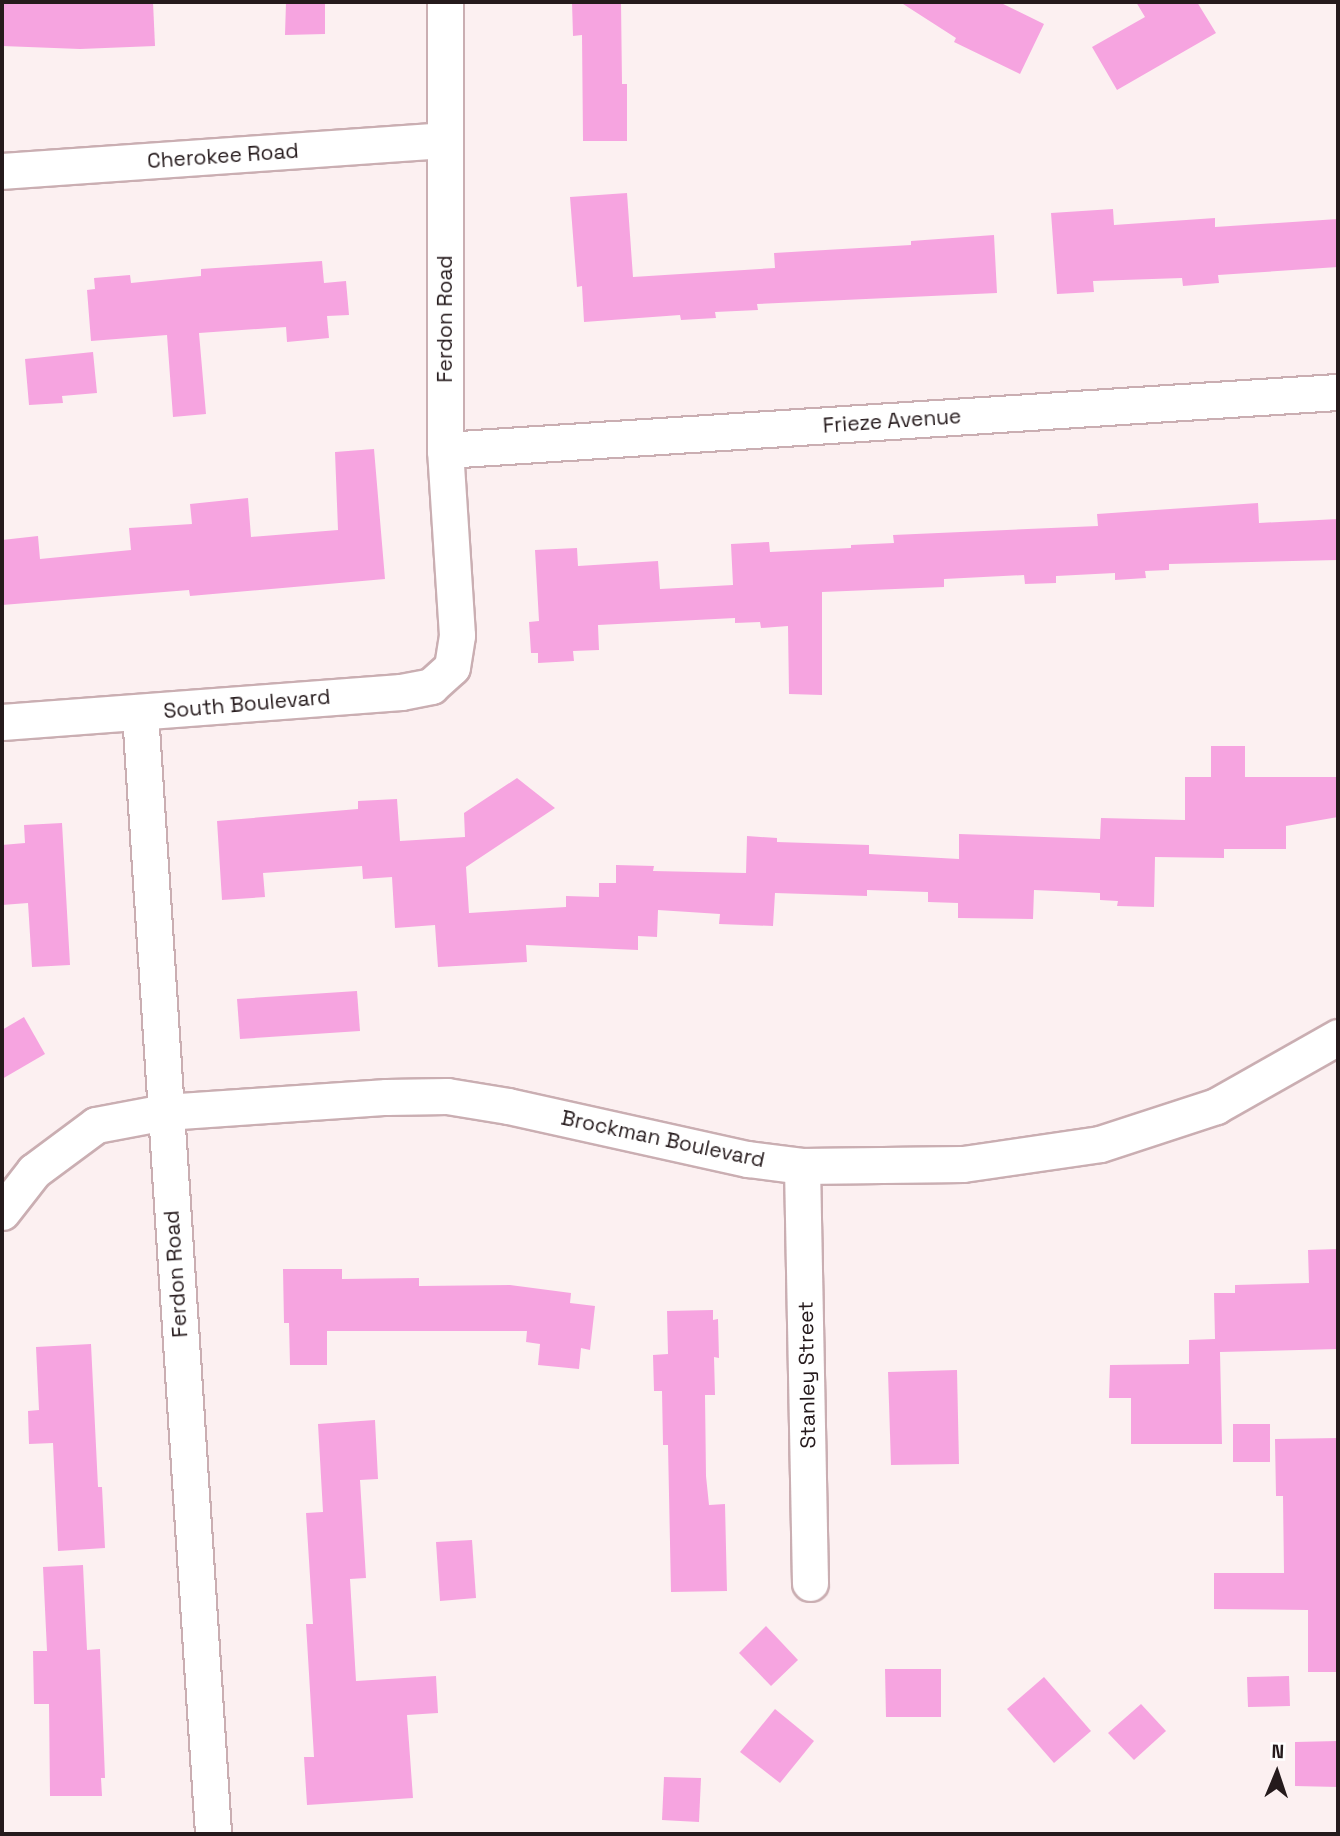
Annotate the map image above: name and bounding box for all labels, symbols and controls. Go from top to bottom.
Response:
street label: Cherokee Road [146,138,300,174]
street label: Ferdon Road [432,255,458,383]
street label: Frieze Avenue [822,404,962,438]
street label: South Boulevard [162,684,332,724]
street label: Brockman Boulevard [559,1105,767,1173]
street label: Ferdon Road [159,1210,193,1338]
street label: Stanley Street [793,1301,821,1449]
north arrow [1242,1738,1312,1808]
text: N [1271,1739,1285,1764]

